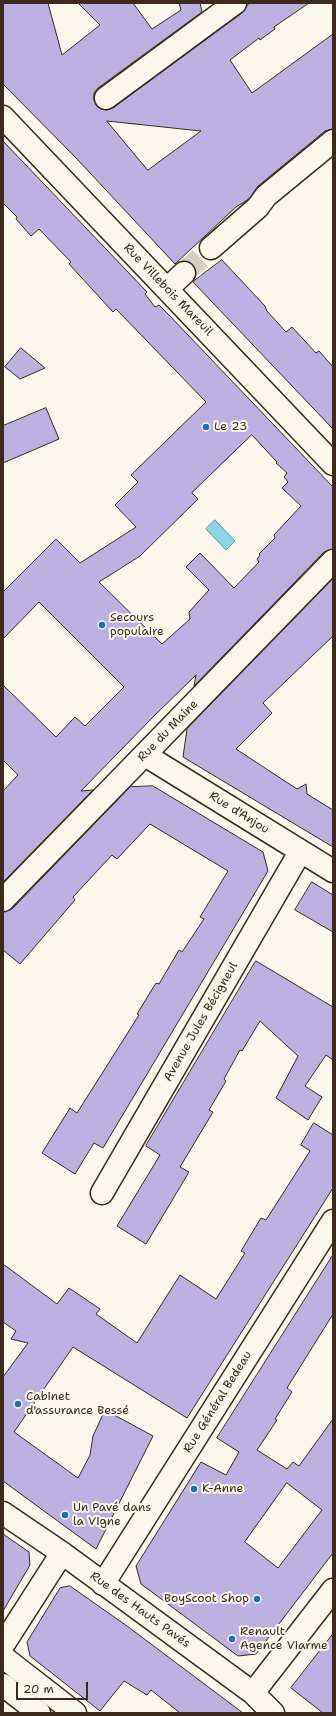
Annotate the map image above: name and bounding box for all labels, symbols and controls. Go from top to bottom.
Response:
street label: Rue Villebois Mareuil [120,241,216,339]
place label: Le 23 [214,420,247,434]
marker: Le 23 [201,422,211,432]
place label: Secours populaire [110,611,164,639]
marker: Secours populaire [97,620,107,630]
street label: Rue du Maine [135,697,201,765]
street label: Rue d'Anjou [206,789,272,837]
street label: Avenue Jules Bécigneul [161,960,241,1084]
street label: Rue Général Bedeau [181,1348,255,1456]
place label: Cabinet d'assurance Bessé [26,1390,129,1418]
marker: Cabinet d'assurance Bessé [13,1399,23,1409]
place label: K-Anne [202,1482,243,1496]
marker: K-Anne [189,1484,199,1494]
place label: Un Pavé dans la Vigne [73,1501,151,1529]
marker: Un Pavé dans la Vigne [60,1510,70,1520]
street label: Rue des Hauts Pavés [87,1569,193,1651]
place label: BoyScoot Shop [164,1592,249,1606]
marker: BoyScoot Shop [252,1594,262,1604]
place label: Renault Agence Viarme [240,1625,328,1653]
marker: Renault Agence Viarme [227,1634,237,1644]
scale bar [18,1674,90,1700]
text: 20 m [23,1681,54,1697]

